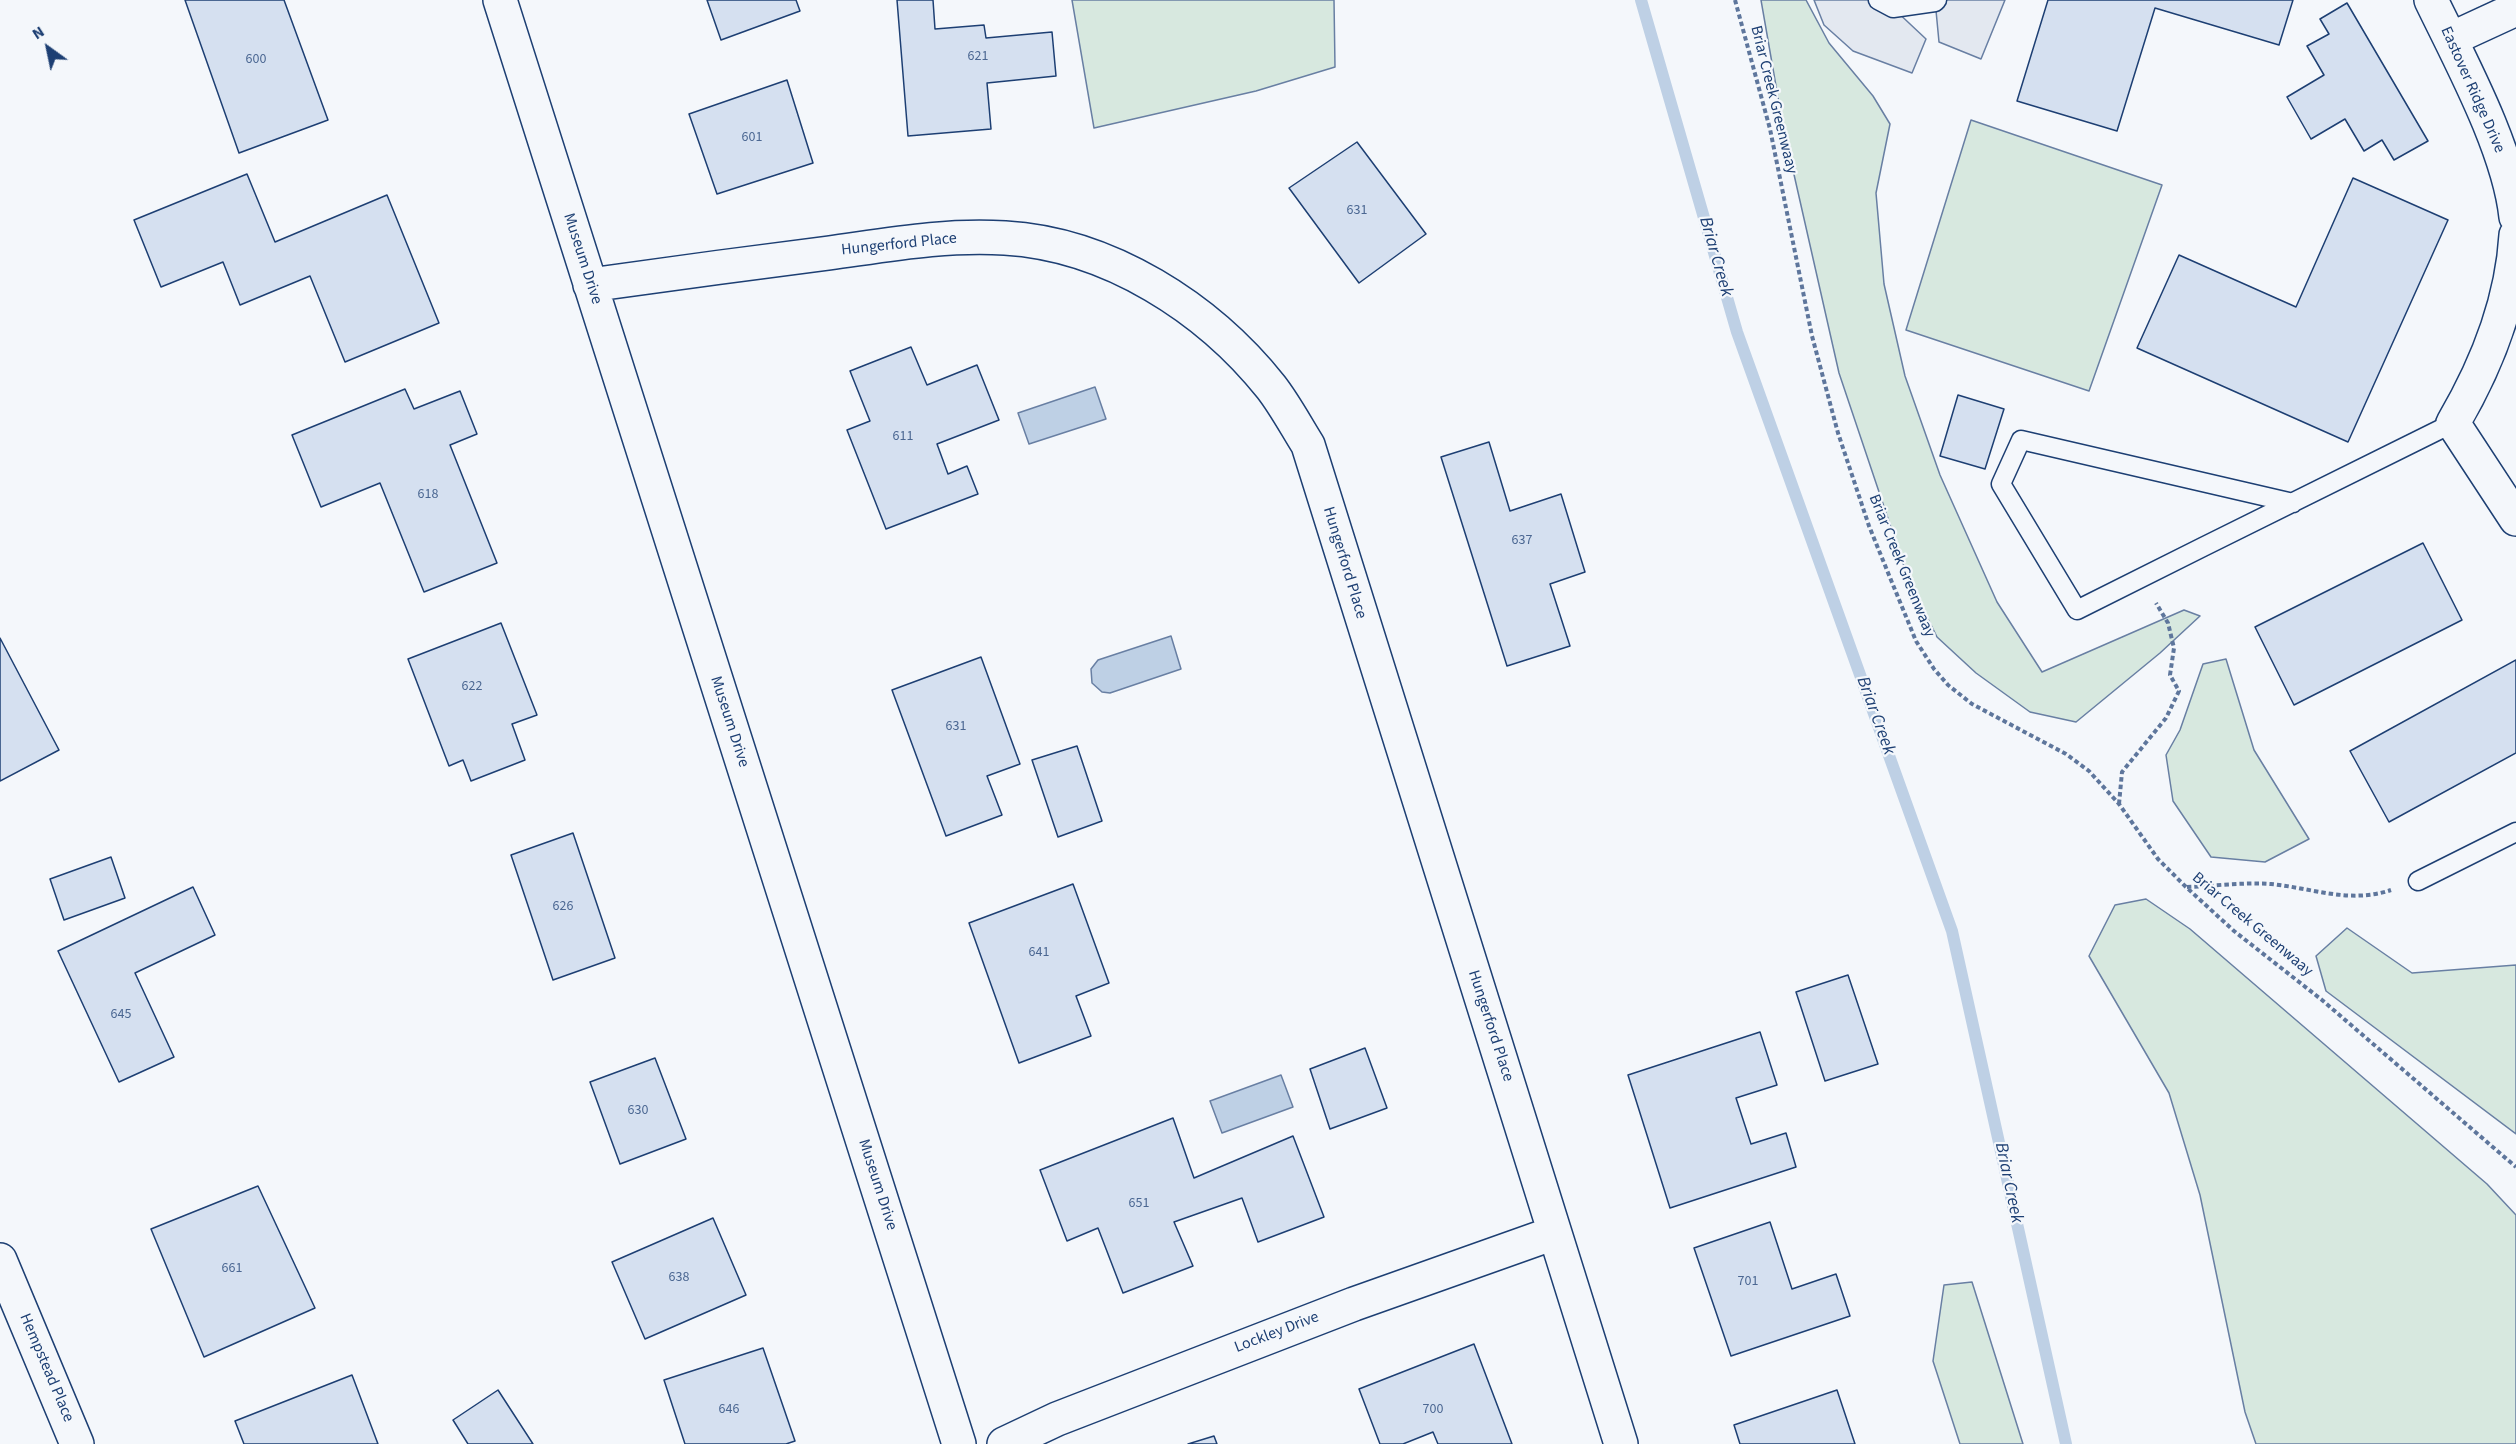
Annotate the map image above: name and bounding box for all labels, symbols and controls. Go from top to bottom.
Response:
north arrow [18,18,78,78]
text: N [28,21,49,45]
street label: Briar Creek Greenwaay [1745,24,1801,176]
street label: Eastover Ridge Drive [2435,24,2509,156]
house number: 621 [968,49,988,65]
house number: 600 [246,52,266,68]
house number: 601 [742,130,762,146]
house number: 631 [1347,203,1367,219]
street label: Museum Drive [558,211,606,307]
water label: Briar Creek [1693,215,1737,299]
street label: Hungerford Place [840,229,958,261]
house number: 611 [893,429,913,445]
house number: 618 [418,487,438,503]
street label: Briar Creek Greenwaay [1864,492,1938,640]
street label: Hungerford Place [1318,505,1370,621]
house number: 637 [1512,533,1532,549]
street label: Museum Drive [705,674,753,770]
water label: Briar Creek [1851,674,1899,758]
house number: 622 [462,679,482,695]
house number: 631 [946,719,966,735]
street label: Briar Creek Greenwaay [2188,869,2316,981]
house number: 626 [553,899,573,915]
house number: 641 [1029,945,1049,961]
street label: Hungerford Place [1463,968,1517,1084]
house number: 645 [111,1007,131,1023]
house number: 630 [628,1103,648,1119]
street label: Museum Drive [853,1137,901,1233]
water label: Briar Creek [1989,1141,2027,1225]
house number: 651 [1129,1196,1149,1212]
house number: 661 [222,1261,242,1277]
house number: 638 [669,1270,689,1286]
house number: 701 [1738,1274,1758,1290]
street label: Lockley Drive [1232,1308,1322,1358]
street label: Hempstead Place [15,1311,77,1425]
house number: 646 [719,1402,739,1418]
house number: 700 [1423,1402,1443,1418]

